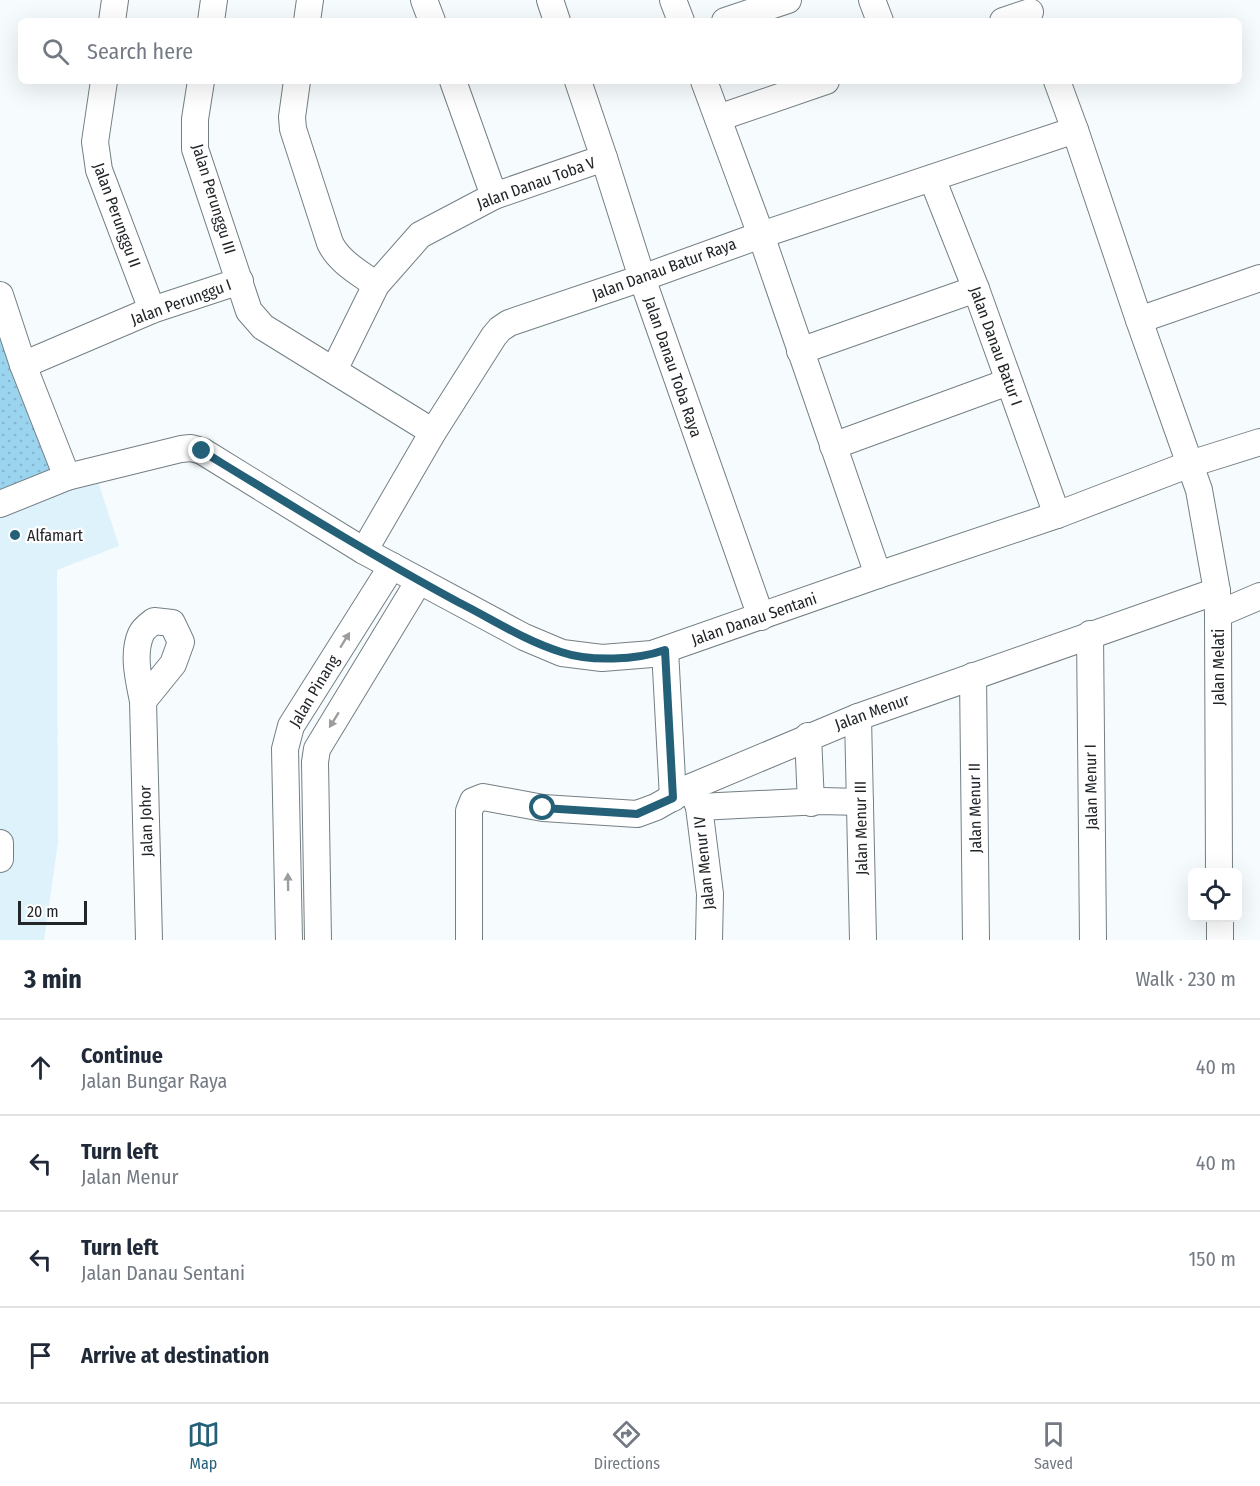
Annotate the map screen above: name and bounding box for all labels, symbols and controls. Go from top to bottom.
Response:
search box [18,18,1242,84]
icon: search [39,35,72,68]
text: Search here [87,38,193,65]
street label: Jalan Perunggu III [188,142,240,256]
street label: Jalan Danau Toba V [474,152,599,213]
street label: Jalan Perunggu II [89,160,145,270]
street label: Jalan Danau Batur Raya [589,234,739,304]
street label: Jalan Perunggu I [128,275,234,329]
street label: Jalan Danau Batur I [966,284,1026,408]
street label: Jalan Danau Toba Raya [640,294,706,440]
route end [188,437,214,463]
place label: Alfamart [27,526,84,545]
marker: Alfamart [8,528,22,542]
street label: Jalan Danau Sentani [689,589,819,649]
street label: Jalan Melati [1209,629,1228,705]
one-way arrow [339,632,350,648]
street label: Jalan Pinang [285,651,343,731]
street label: Jalan Menur [832,690,912,734]
one-way arrow [328,712,339,728]
street label: Jalan Menur I [1081,744,1101,830]
street label: Jalan Menur II [965,763,985,853]
street label: Jalan Menur III [851,781,871,875]
street label: Jalan Johor [135,785,157,857]
route start [529,794,555,820]
street label: Jalan Menur IV [690,814,718,911]
map controls [1188,868,1242,922]
button: locate [1188,868,1242,922]
one-way arrow [283,872,293,891]
scale bar [18,898,87,926]
text: 20 m [27,902,58,921]
text: 3 min [24,964,82,995]
text: Walk · 230 m [1135,967,1236,991]
text: Continue [81,1042,163,1069]
icon: ahead [24,1051,57,1084]
text: 40 m [1196,1055,1236,1079]
text: Jalan Bungar Raya [81,1069,227,1093]
text: Turn left [81,1138,159,1165]
icon: left [24,1147,57,1180]
text: 40 m [1196,1151,1236,1175]
text: Jalan Menur [81,1165,178,1189]
text: Turn left [81,1234,159,1261]
icon: left [24,1243,57,1276]
text: 150 m [1189,1247,1236,1271]
text: Jalan Danau Sentani [81,1261,245,1285]
icon: arrive [24,1339,57,1372]
text: Arrive at destination [81,1342,269,1369]
tab: Map [187,1418,220,1473]
tab: Directions [594,1418,660,1473]
tab: Saved [1034,1418,1073,1473]

